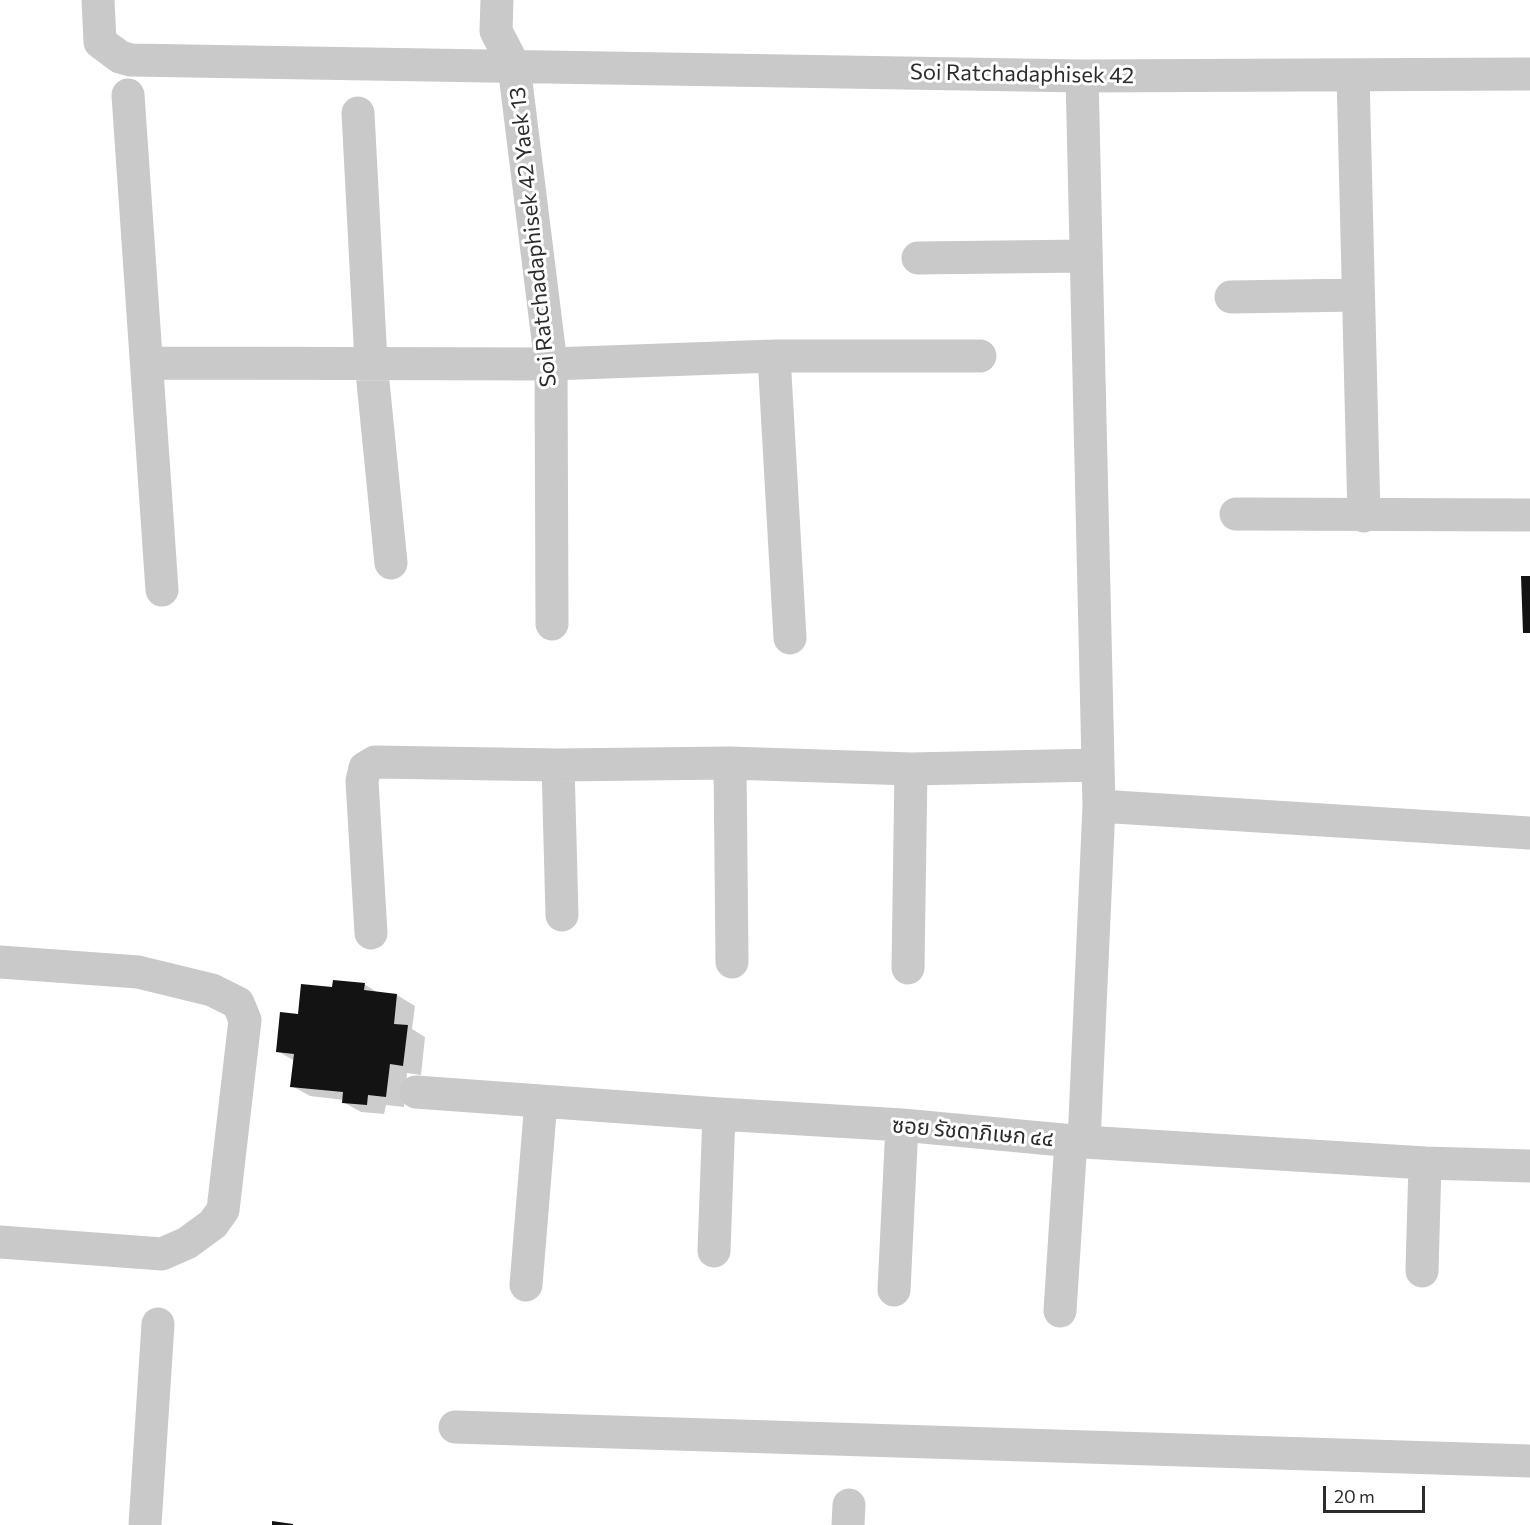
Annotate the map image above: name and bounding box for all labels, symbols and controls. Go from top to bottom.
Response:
street label: Soi Ratchadaphisek 42 [910,59,1134,89]
street label: Soi Ratchadaphisek 42 Yaek 13 [504,86,562,388]
street label: ซอย รัชดาภิเษก ๔๔ [891,1112,1055,1152]
scale bar [1326,1474,1428,1512]
text: 20 m [1334,1485,1375,1507]

